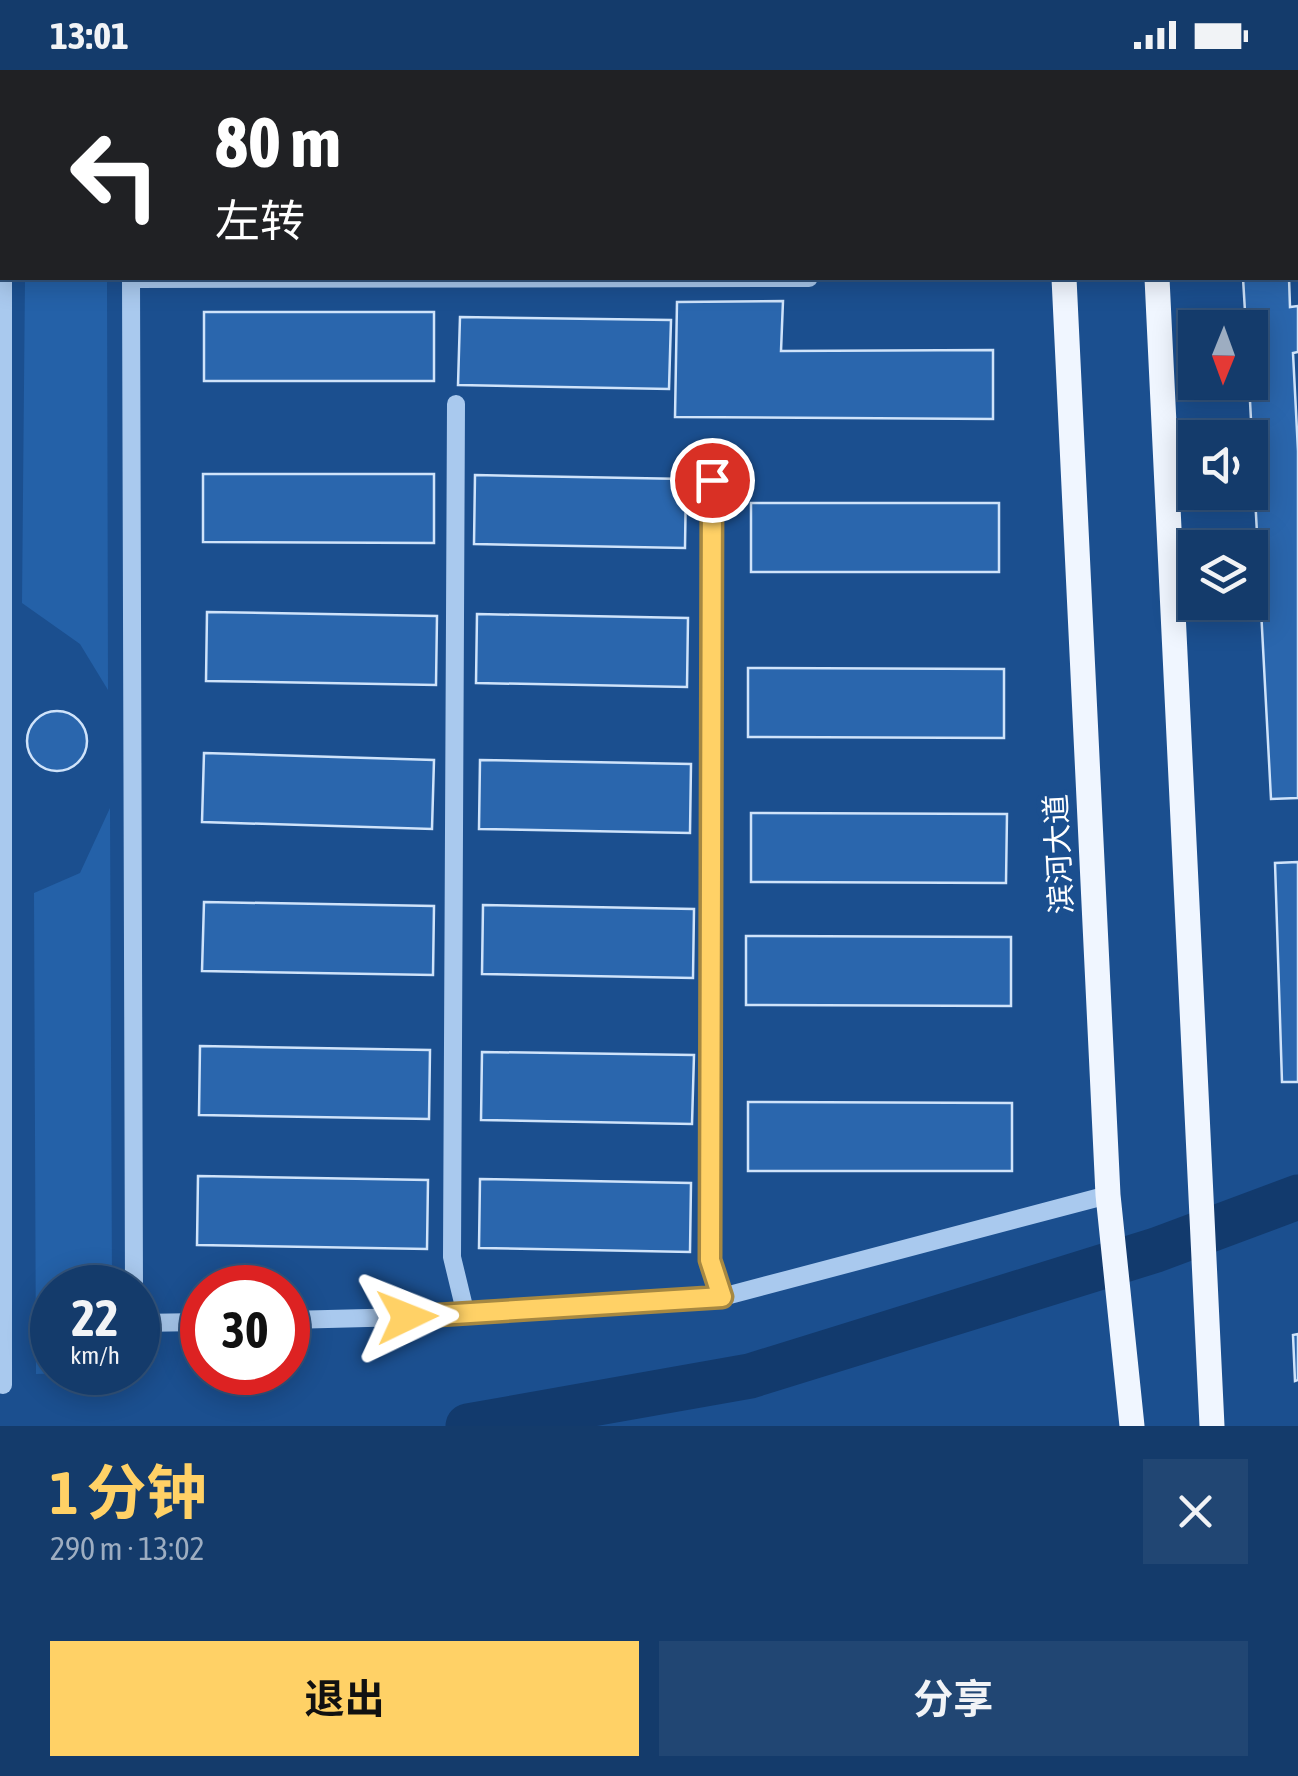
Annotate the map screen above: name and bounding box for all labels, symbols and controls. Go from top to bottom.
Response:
text: 13:01 [50,14,129,57]
text: 80 m [215,102,341,182]
icon: left [50,110,180,240]
text: 左转 [215,195,305,247]
north arrow [1178,310,1268,400]
map controls [1178,310,1268,620]
button: sound [1178,420,1268,510]
pin [670,438,755,523]
icon: arrive [685,453,740,508]
button: layers [1178,530,1268,620]
street label: 滨河大道 [1038,793,1078,915]
speed limit sign: 30 [180,1265,310,1395]
position arrow [355,1265,459,1369]
text: 22 [71,1289,118,1347]
text: km/h [70,1341,120,1369]
text: 1 分钟 [50,1458,206,1527]
button: close [1143,1459,1248,1564]
text: 290 m · 13:02 [50,1530,205,1567]
button: 退出 [50,1641,639,1756]
button: 分享 [659,1641,1248,1756]

